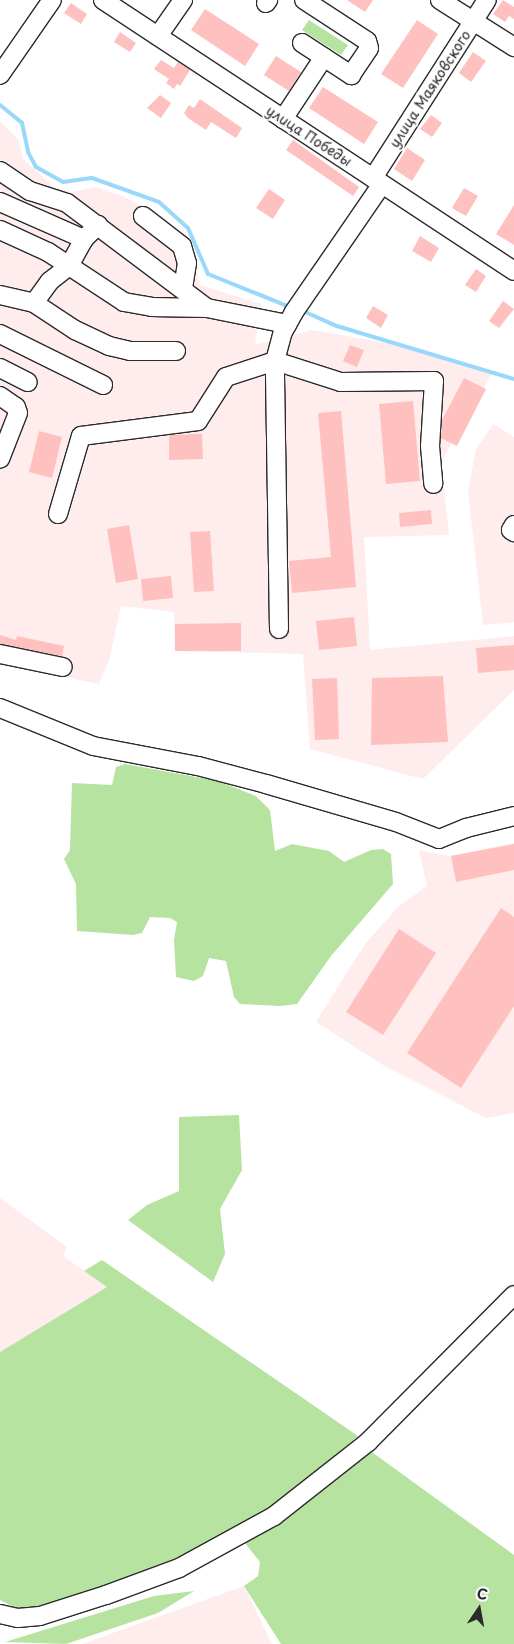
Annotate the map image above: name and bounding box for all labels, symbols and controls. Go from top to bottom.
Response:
street label: улица Маяковского [386,27,474,151]
street label: улица Победы [263,102,355,170]
text: С [475,1582,490,1605]
north arrow [454,1584,504,1634]

